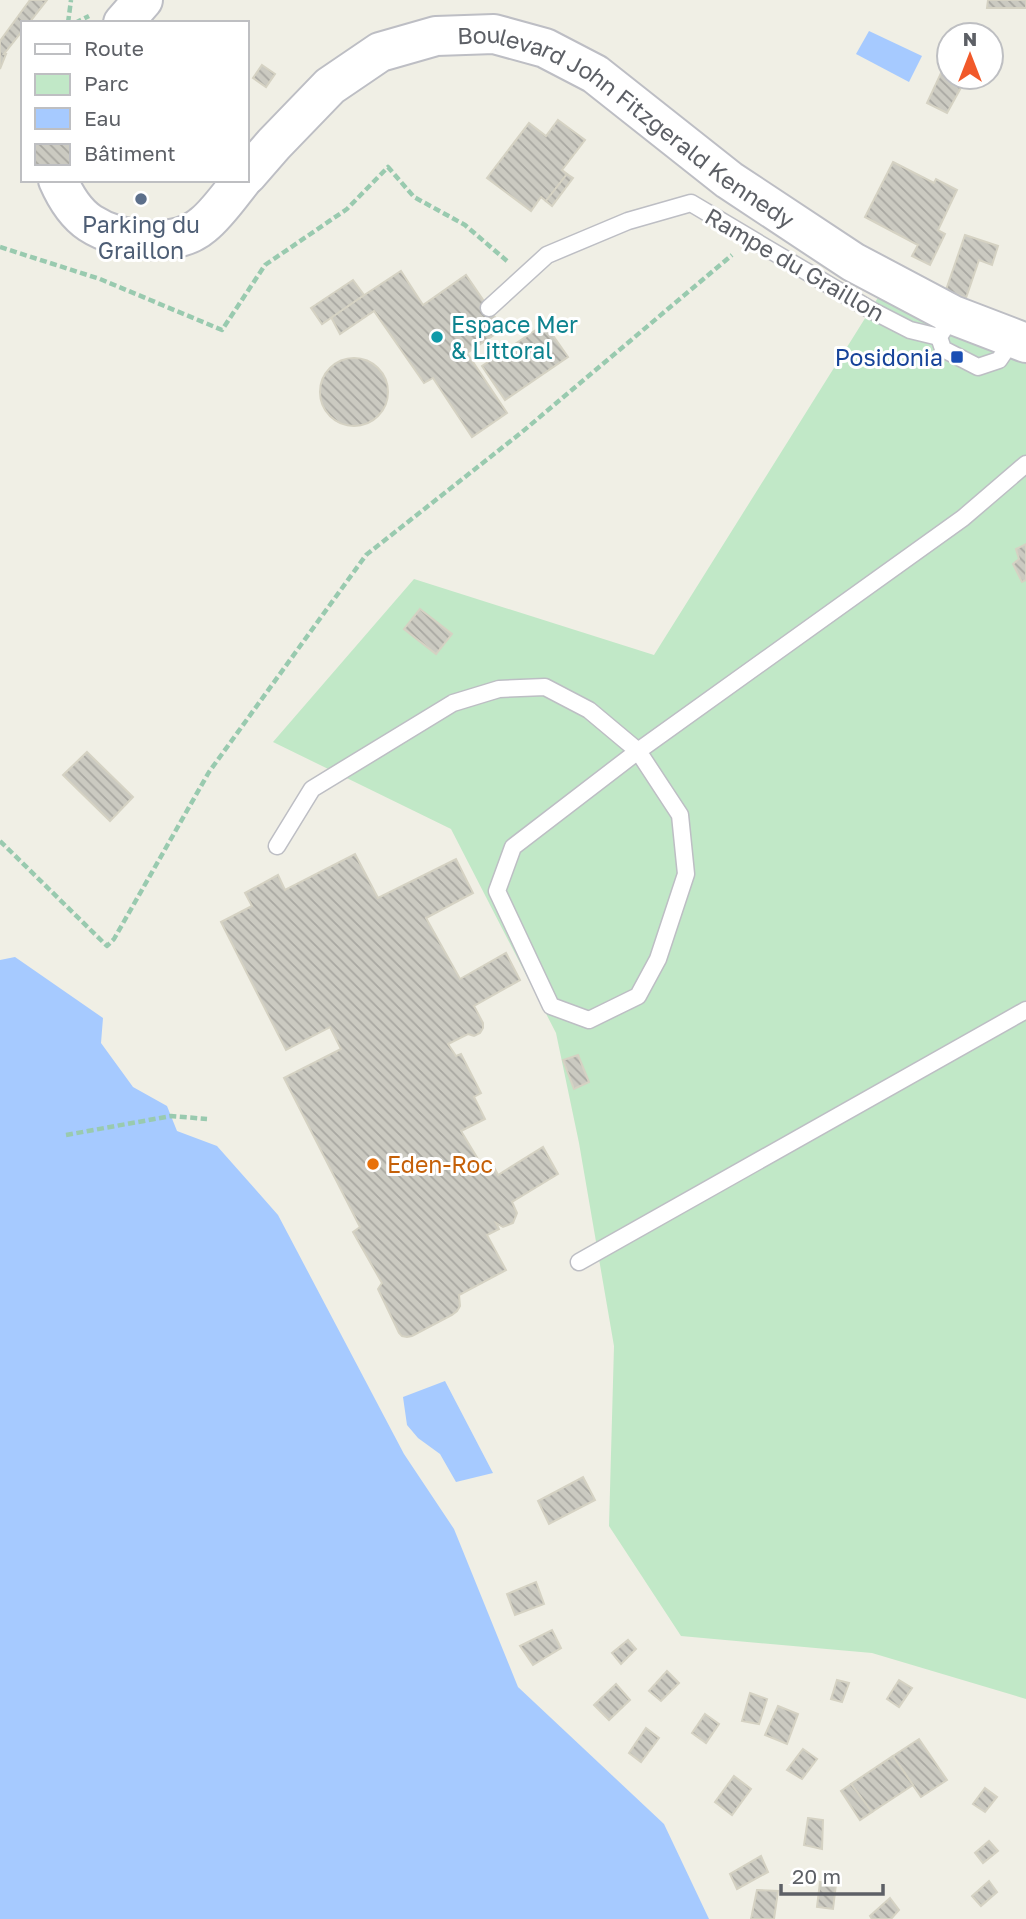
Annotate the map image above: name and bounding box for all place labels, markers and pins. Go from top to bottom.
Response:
marker: Parking du Graillon [133,191,149,207]
place label: Parking du Graillon [82,210,200,264]
place label: Espace Mer & Littoral [451,310,578,364]
marker: Espace Mer & Littoral [429,329,445,345]
place label: Posidonia [835,343,943,371]
marker: Posidonia [949,349,965,365]
place label: Eden-Roc [387,1150,493,1178]
marker: Eden-Roc [365,1156,381,1172]

